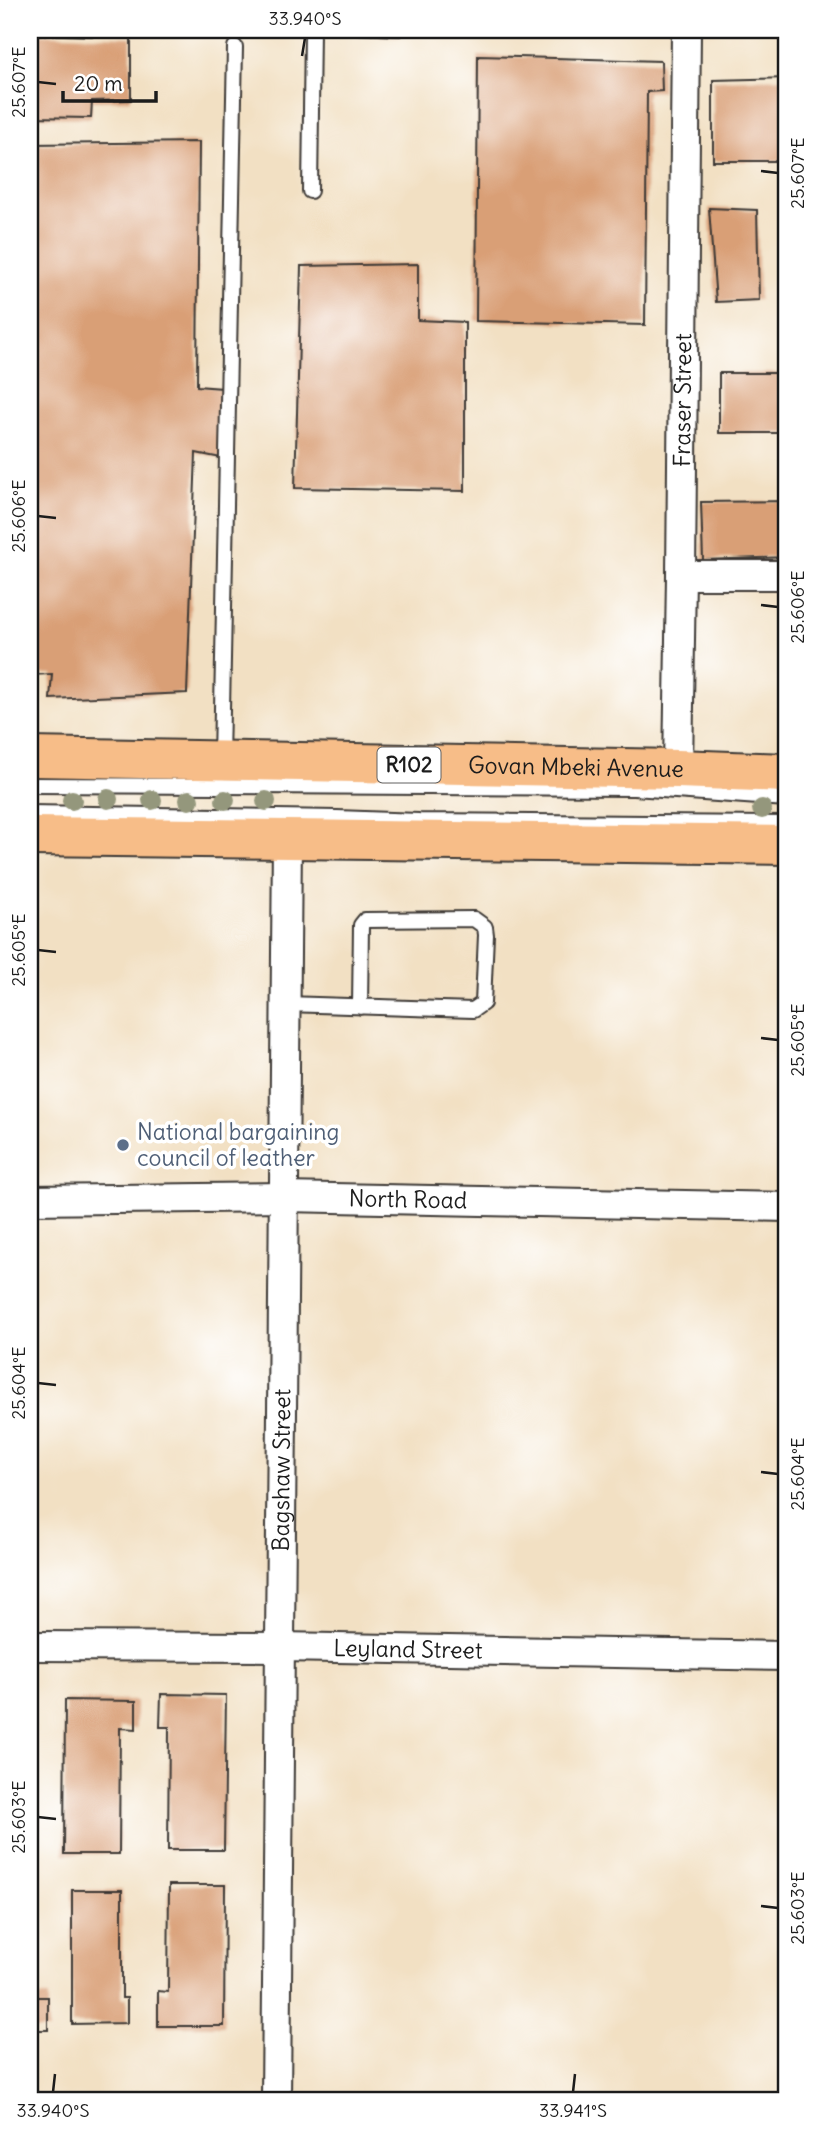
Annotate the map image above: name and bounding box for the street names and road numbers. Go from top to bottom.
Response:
street label: Fraser Street [667,333,697,467]
road number: R102 [378,748,440,782]
street label: Govan Mbeki Avenue [468,750,684,783]
street label: North Road [348,1183,468,1215]
street label: Bagshaw Street [266,1388,296,1552]
street label: Leyland Street [333,1633,483,1665]

